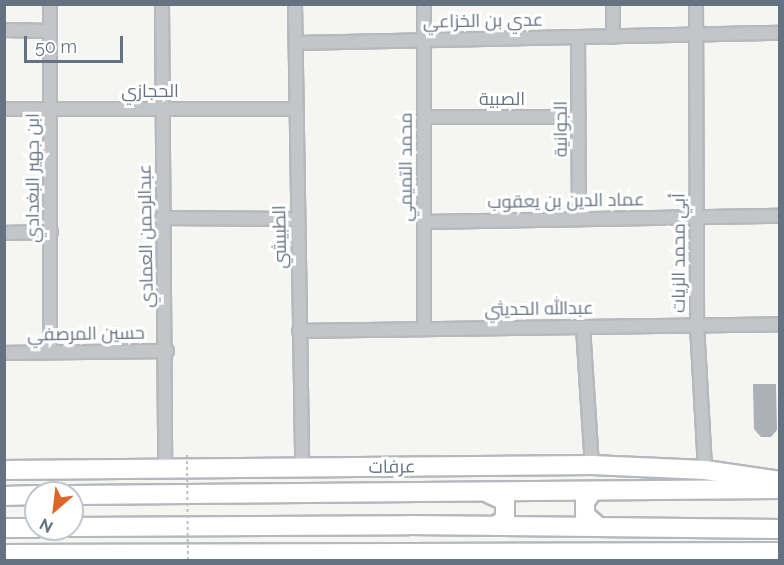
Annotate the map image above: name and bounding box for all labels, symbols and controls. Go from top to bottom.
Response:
street label: عدي بن الخزاعي [423,9,543,33]
scale bar [27,24,126,62]
text: 50 m [35,36,77,57]
street label: الحجازي [121,80,179,102]
street label: الصبية [479,88,525,110]
street label: الجوانية [550,101,572,157]
street label: محمد التميمي [395,112,417,222]
street label: ابن جهير البغدادي [22,113,44,243]
street label: عبدالرحمن العمادي [134,164,158,308]
street label: عماد الدين بن يعقوب [487,189,645,213]
street label: أبي محمد الزيات [668,193,690,313]
street label: الطبيشي [269,205,291,269]
street label: عبدالله الحديثي [484,297,594,321]
street label: حسين المرصفي [27,322,145,346]
street label: عرفات [369,456,415,478]
north arrow [24,481,84,541]
text: N [36,514,56,537]

